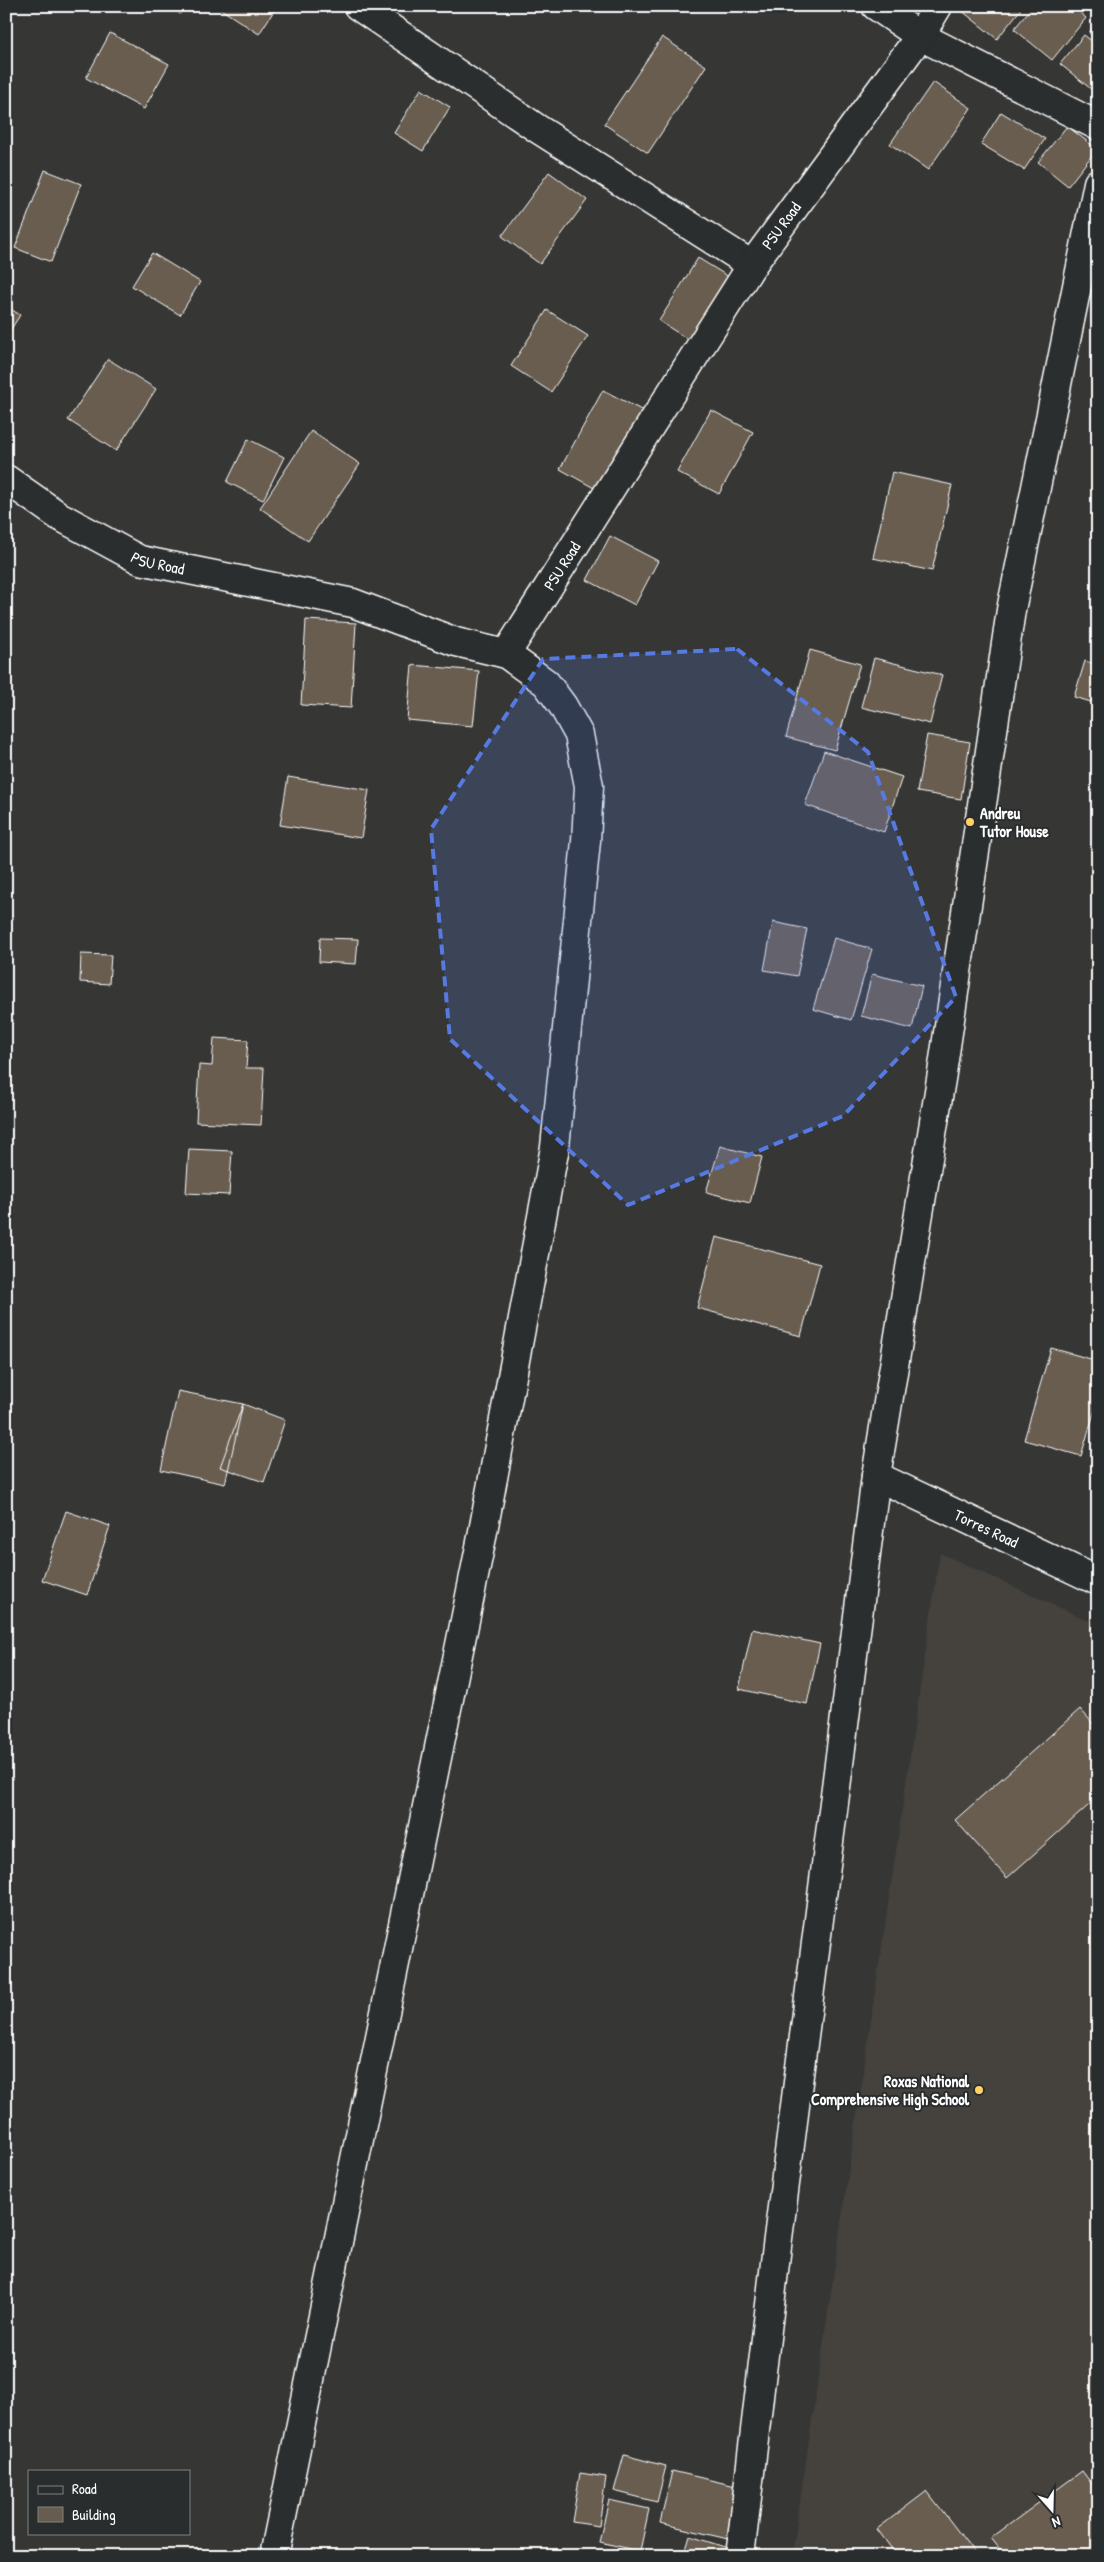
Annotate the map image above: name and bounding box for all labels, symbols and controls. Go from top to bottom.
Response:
street label: PSU Road [756,197,806,254]
street label: PSU Road [538,537,585,594]
street label: PSU Road [127,546,186,580]
place label: Andreu Tutor House [979,802,1049,842]
marker: Andreu Tutor House [964,816,976,828]
street label: Torres Road [950,1504,1022,1553]
place label: Roxas National Comprehensive High School [811,2070,970,2111]
marker: Roxas National Comprehensive High School [973,2084,985,2096]
legend [28,2470,190,2534]
text: Road [72,2478,97,2499]
north arrow [1026,2484,1076,2534]
text: Building [72,2504,116,2525]
text: N [1049,2512,1063,2533]

